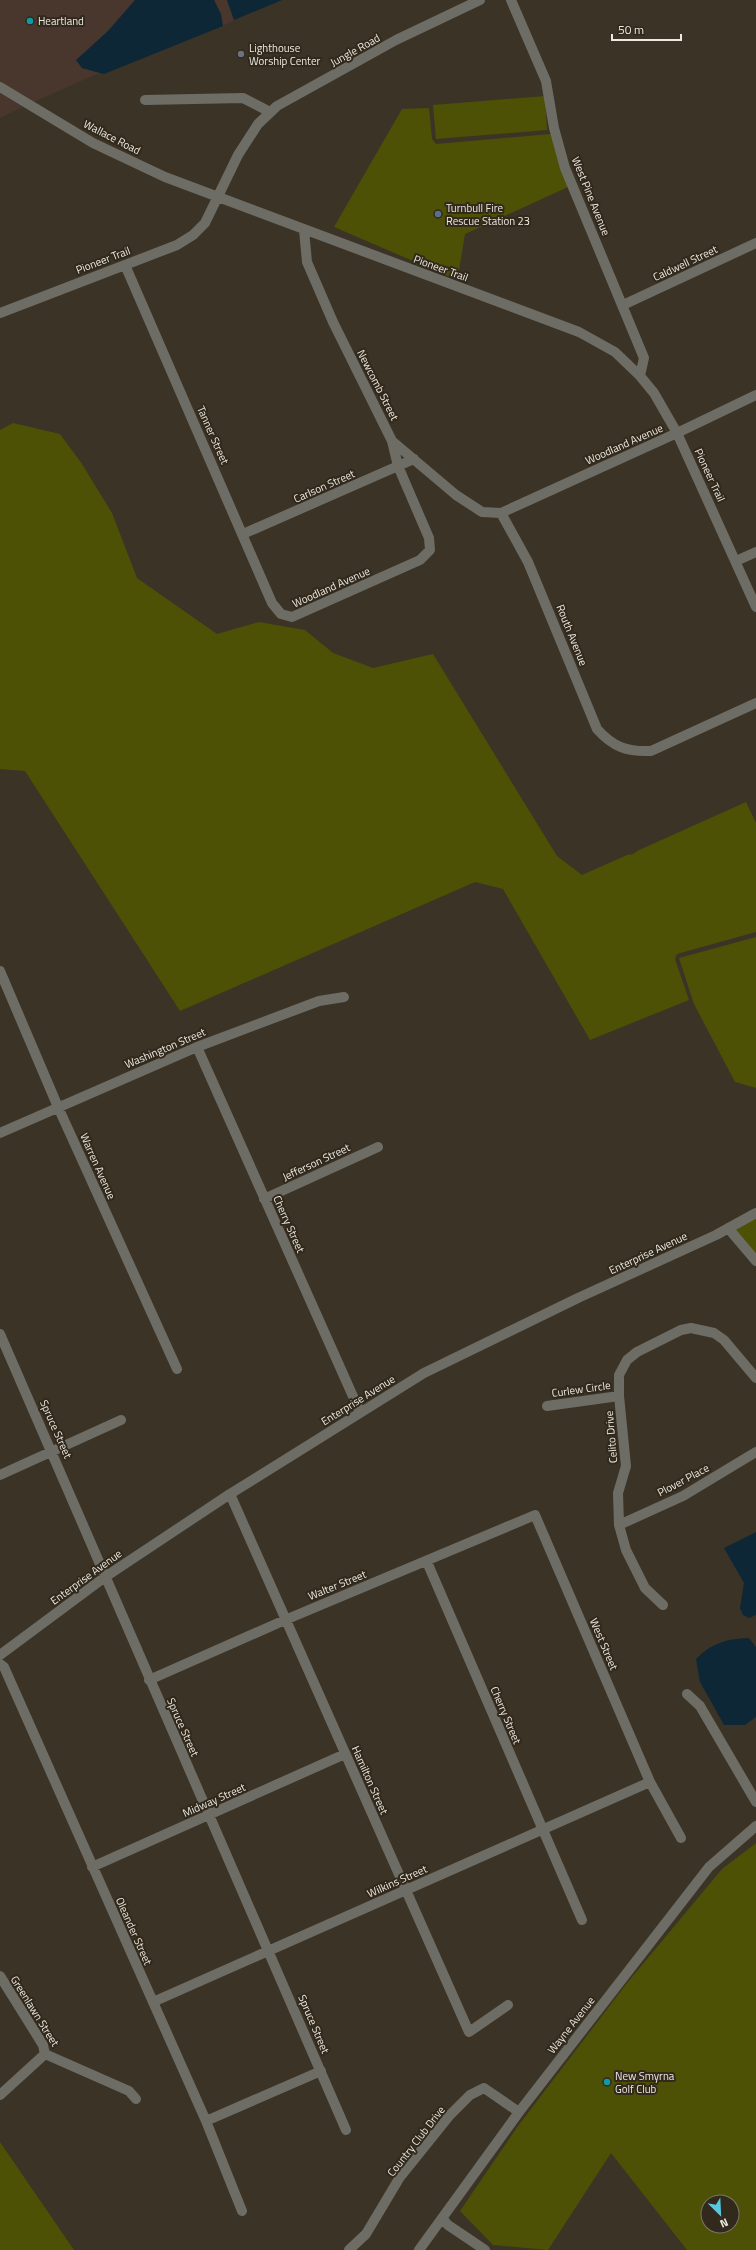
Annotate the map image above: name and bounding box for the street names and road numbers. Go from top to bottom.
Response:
street label: Jungle Road [327,30,383,70]
street label: Wallace Road [81,116,143,158]
street label: West Pine Avenue [568,154,614,238]
street label: Caldwell Street [650,241,720,285]
street label: Pioneer Trail [73,242,133,278]
street label: Pioneer Trail [411,251,471,285]
street label: Newcomb Street [353,347,403,423]
street label: Tanner Street [193,403,233,467]
street label: Woodland Avenue [583,420,666,468]
street label: Pioneer Trail [691,446,729,504]
street label: Carlson Street [291,465,357,507]
street label: Woodland Avenue [290,563,373,611]
street label: Routh Avenue [552,602,592,669]
street label: Washington Street [122,1024,208,1072]
street label: Warren Avenue [76,1130,120,1202]
street label: Jefferson Street [280,1139,353,1185]
street label: Cherry Street [269,1193,309,1255]
street label: Enterprise Avenue [606,1228,690,1278]
street label: Enterprise Avenue [318,1371,399,1429]
street label: Curlew Circle [551,1377,612,1401]
street label: Spruce Street [36,1397,76,1461]
street label: Celito Drive [601,1410,621,1464]
street label: Plover Place [654,1459,712,1500]
street label: Enterprise Avenue [47,1545,125,1608]
street label: Walter Street [305,1566,369,1604]
street label: West Street [586,1616,622,1672]
street label: Cherry Street [487,1684,525,1746]
street label: Spruce Street [163,1695,203,1759]
street label: Hamilton Street [348,1743,392,1817]
street label: Midway Street [180,1779,248,1821]
street label: Wilkins Street [364,1861,430,1901]
street label: Oleander Street [112,1895,156,1968]
street label: Greenlawn Street [7,1973,63,2050]
street label: Spruce Street [294,1992,334,2056]
street label: Wayne Avenue [544,1993,599,2057]
street label: Country Club Drive [383,2102,449,2180]

